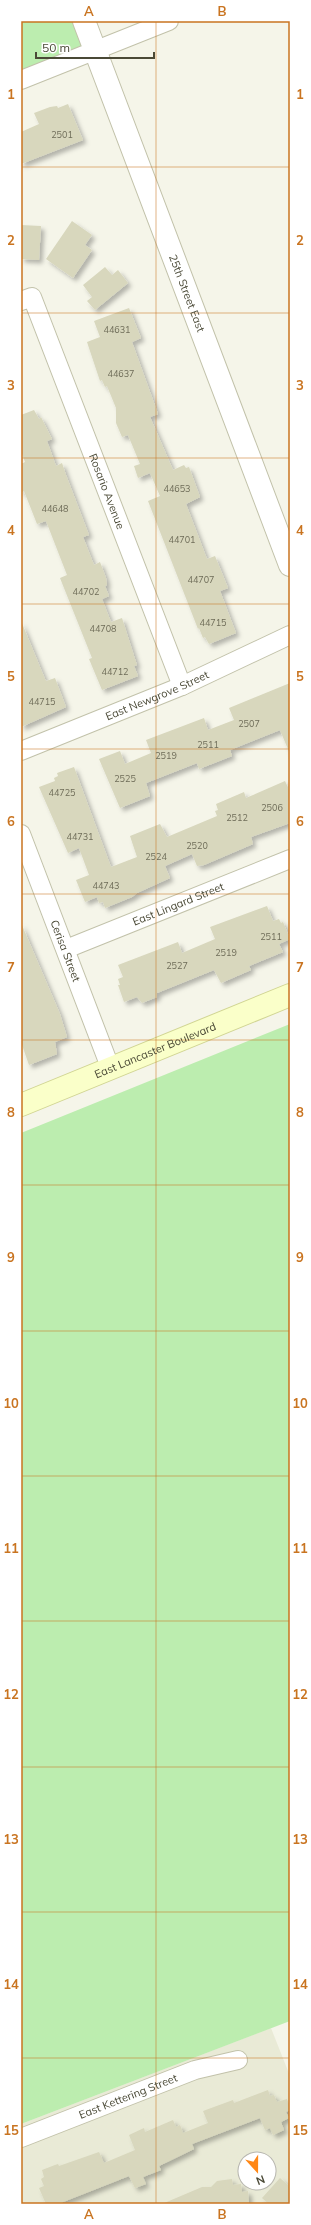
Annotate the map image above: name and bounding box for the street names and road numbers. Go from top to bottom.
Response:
street label: 25th Street East [166,252,208,334]
street label: Rosario Avenue [86,452,128,531]
street label: East Newgrove Street [103,667,211,723]
street label: East Lingard Street [130,879,226,929]
street label: Cerisa Street [47,918,84,984]
street label: East Lancaster Boulevard [92,1019,218,1081]
street label: East Kettering Street [77,2071,179,2122]

